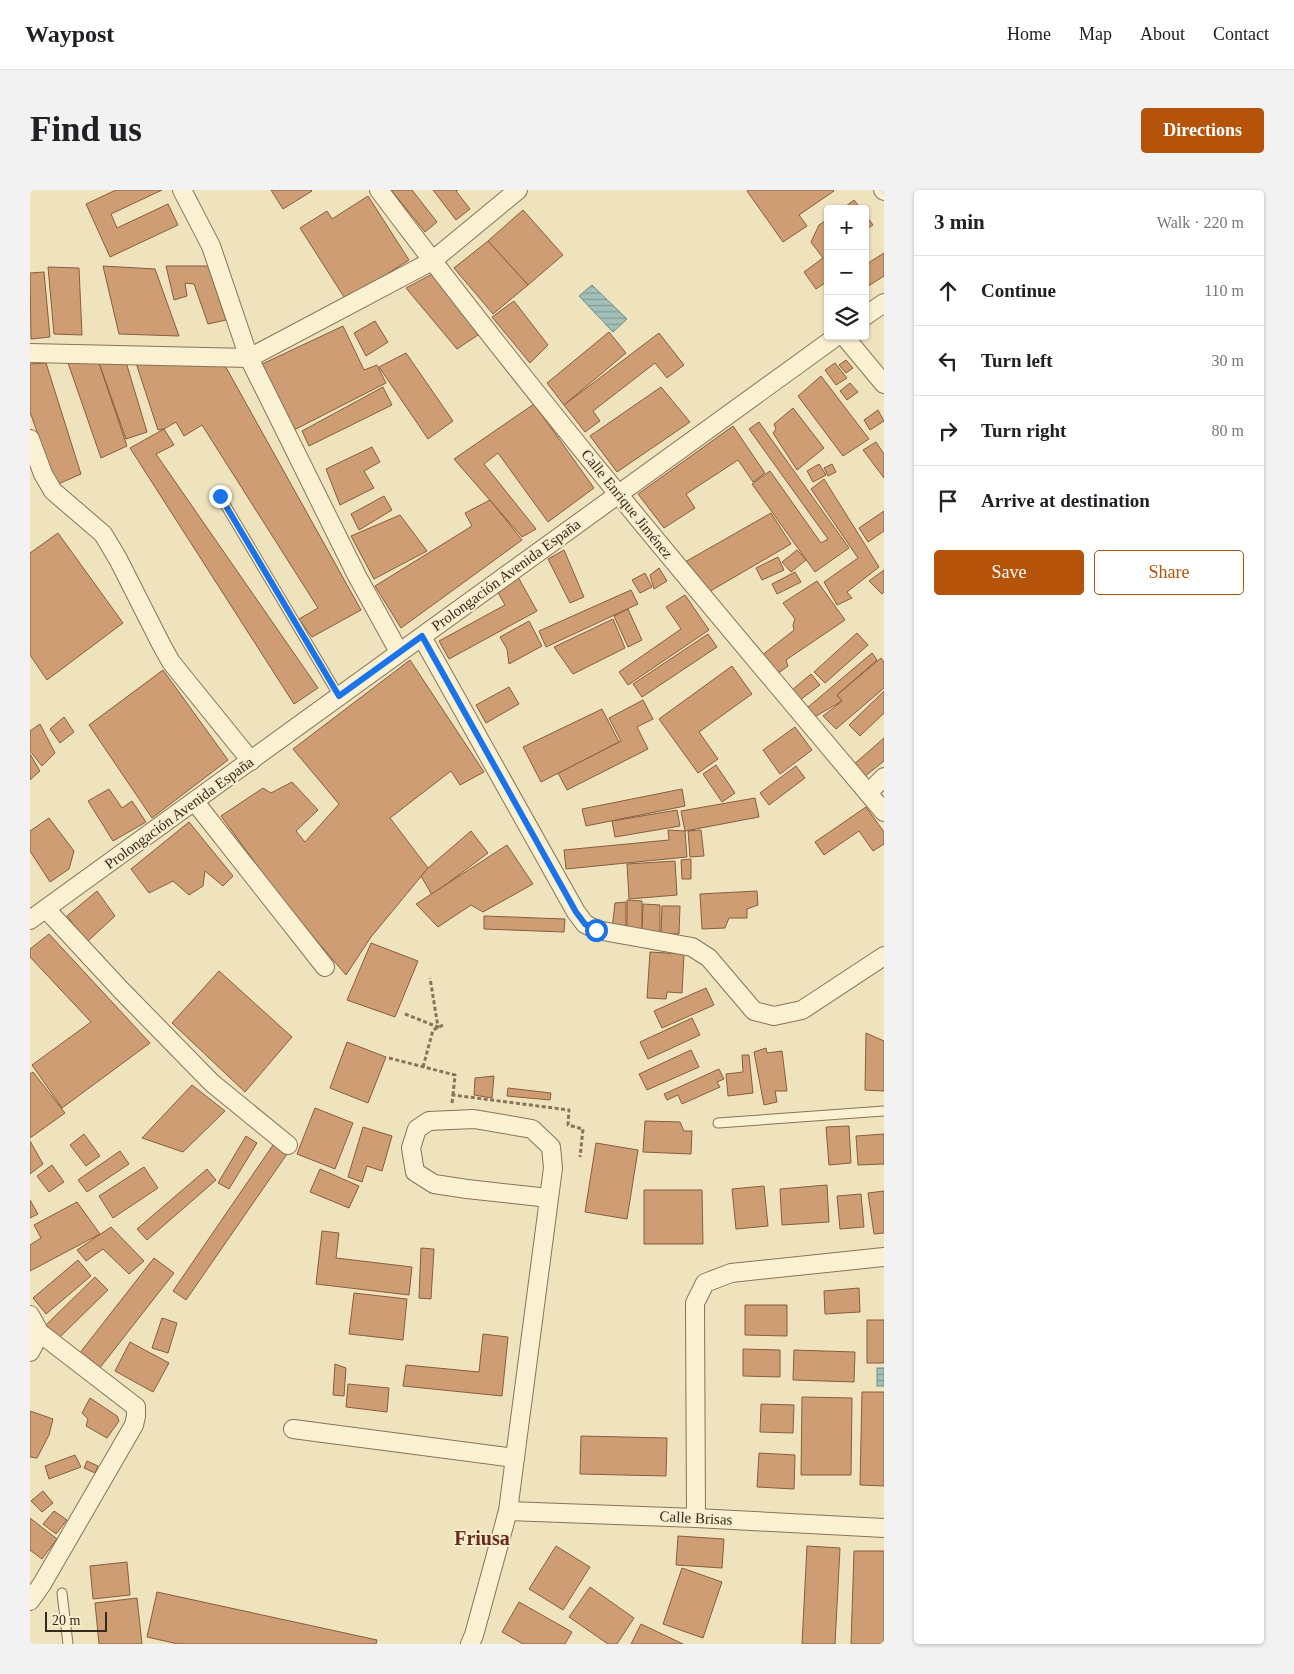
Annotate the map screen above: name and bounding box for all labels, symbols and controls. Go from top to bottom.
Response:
text: Waypost [25,21,114,47]
text: Home [1007,24,1051,44]
text: Map [1079,24,1112,44]
text: About [1140,24,1185,44]
text: Contact [1213,24,1269,44]
button: Directions [1141,108,1264,153]
text: Find us [30,110,142,149]
map controls [824,205,869,340]
button: + [824,205,869,250]
text: 3 min [934,210,985,234]
text: Walk · 220 m [1157,214,1244,231]
button: − [824,250,869,295]
icon: ahead [934,277,962,305]
text: Continue [981,280,1056,301]
text: 110 m [1204,282,1244,299]
button: layers [824,295,869,340]
icon: left [934,347,962,375]
text: Turn left [981,350,1053,371]
text: 30 m [1212,352,1244,369]
icon: right [934,417,962,445]
text: Turn right [981,420,1066,441]
text: 80 m [1212,422,1244,439]
street label: Calle Enrique Jiménez [578,446,676,562]
route end [209,485,232,508]
icon: arrive [934,487,962,515]
text: Arrive at destination [981,490,1150,511]
street label: Prolongación Avenida España [429,516,584,634]
button: Save [934,550,1084,595]
button: Share [1094,550,1244,595]
street label: Prolongación Avenida España [102,754,257,872]
route start [585,919,608,942]
street label: Calle Brisas [659,1508,733,1528]
district label: Friusa [454,1527,510,1549]
scale bar [45,1609,108,1632]
text: 20 m [52,1613,80,1628]

